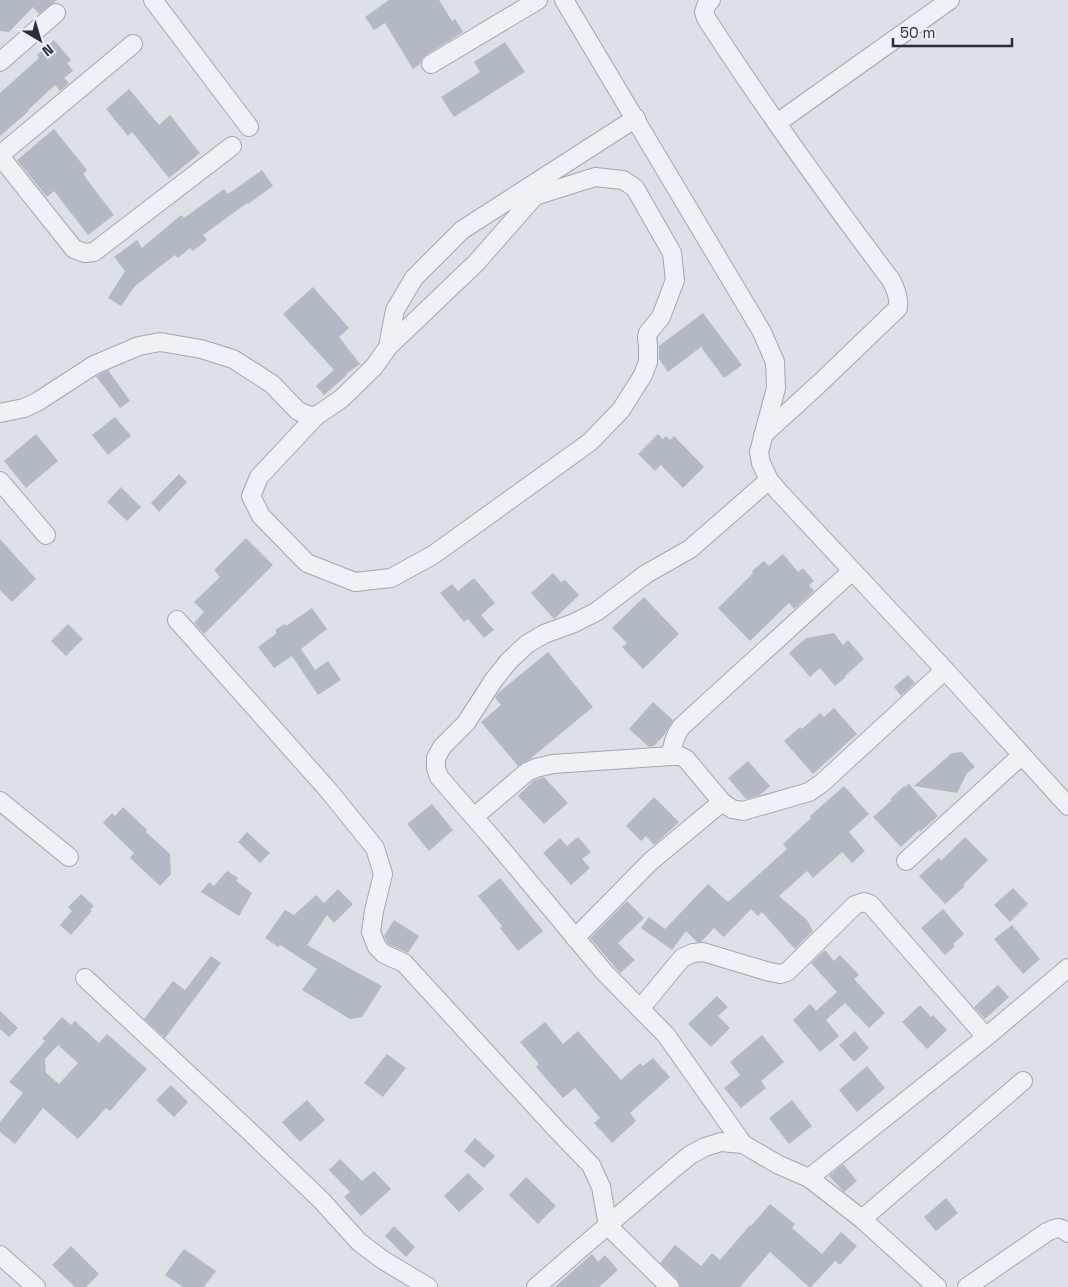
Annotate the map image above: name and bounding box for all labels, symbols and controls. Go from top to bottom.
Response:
north arrow [15,15,65,65]
scale bar [893,15,1012,47]
text: 50 m [900,23,935,42]
text: N [39,40,57,60]

